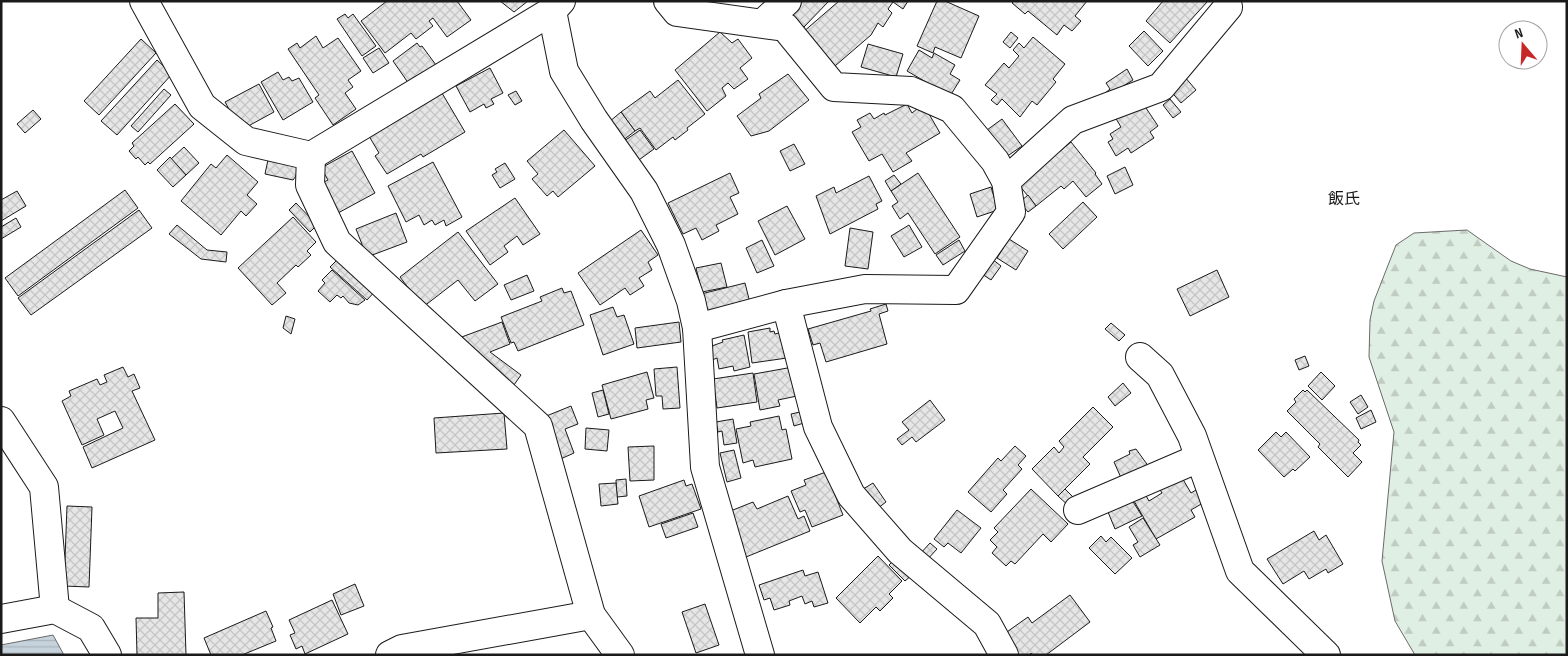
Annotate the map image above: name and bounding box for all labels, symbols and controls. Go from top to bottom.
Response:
north arrow [1498,20,1548,70]
text: N [1513,24,1525,42]
district label: 飯氏 [1328,190,1360,209]

